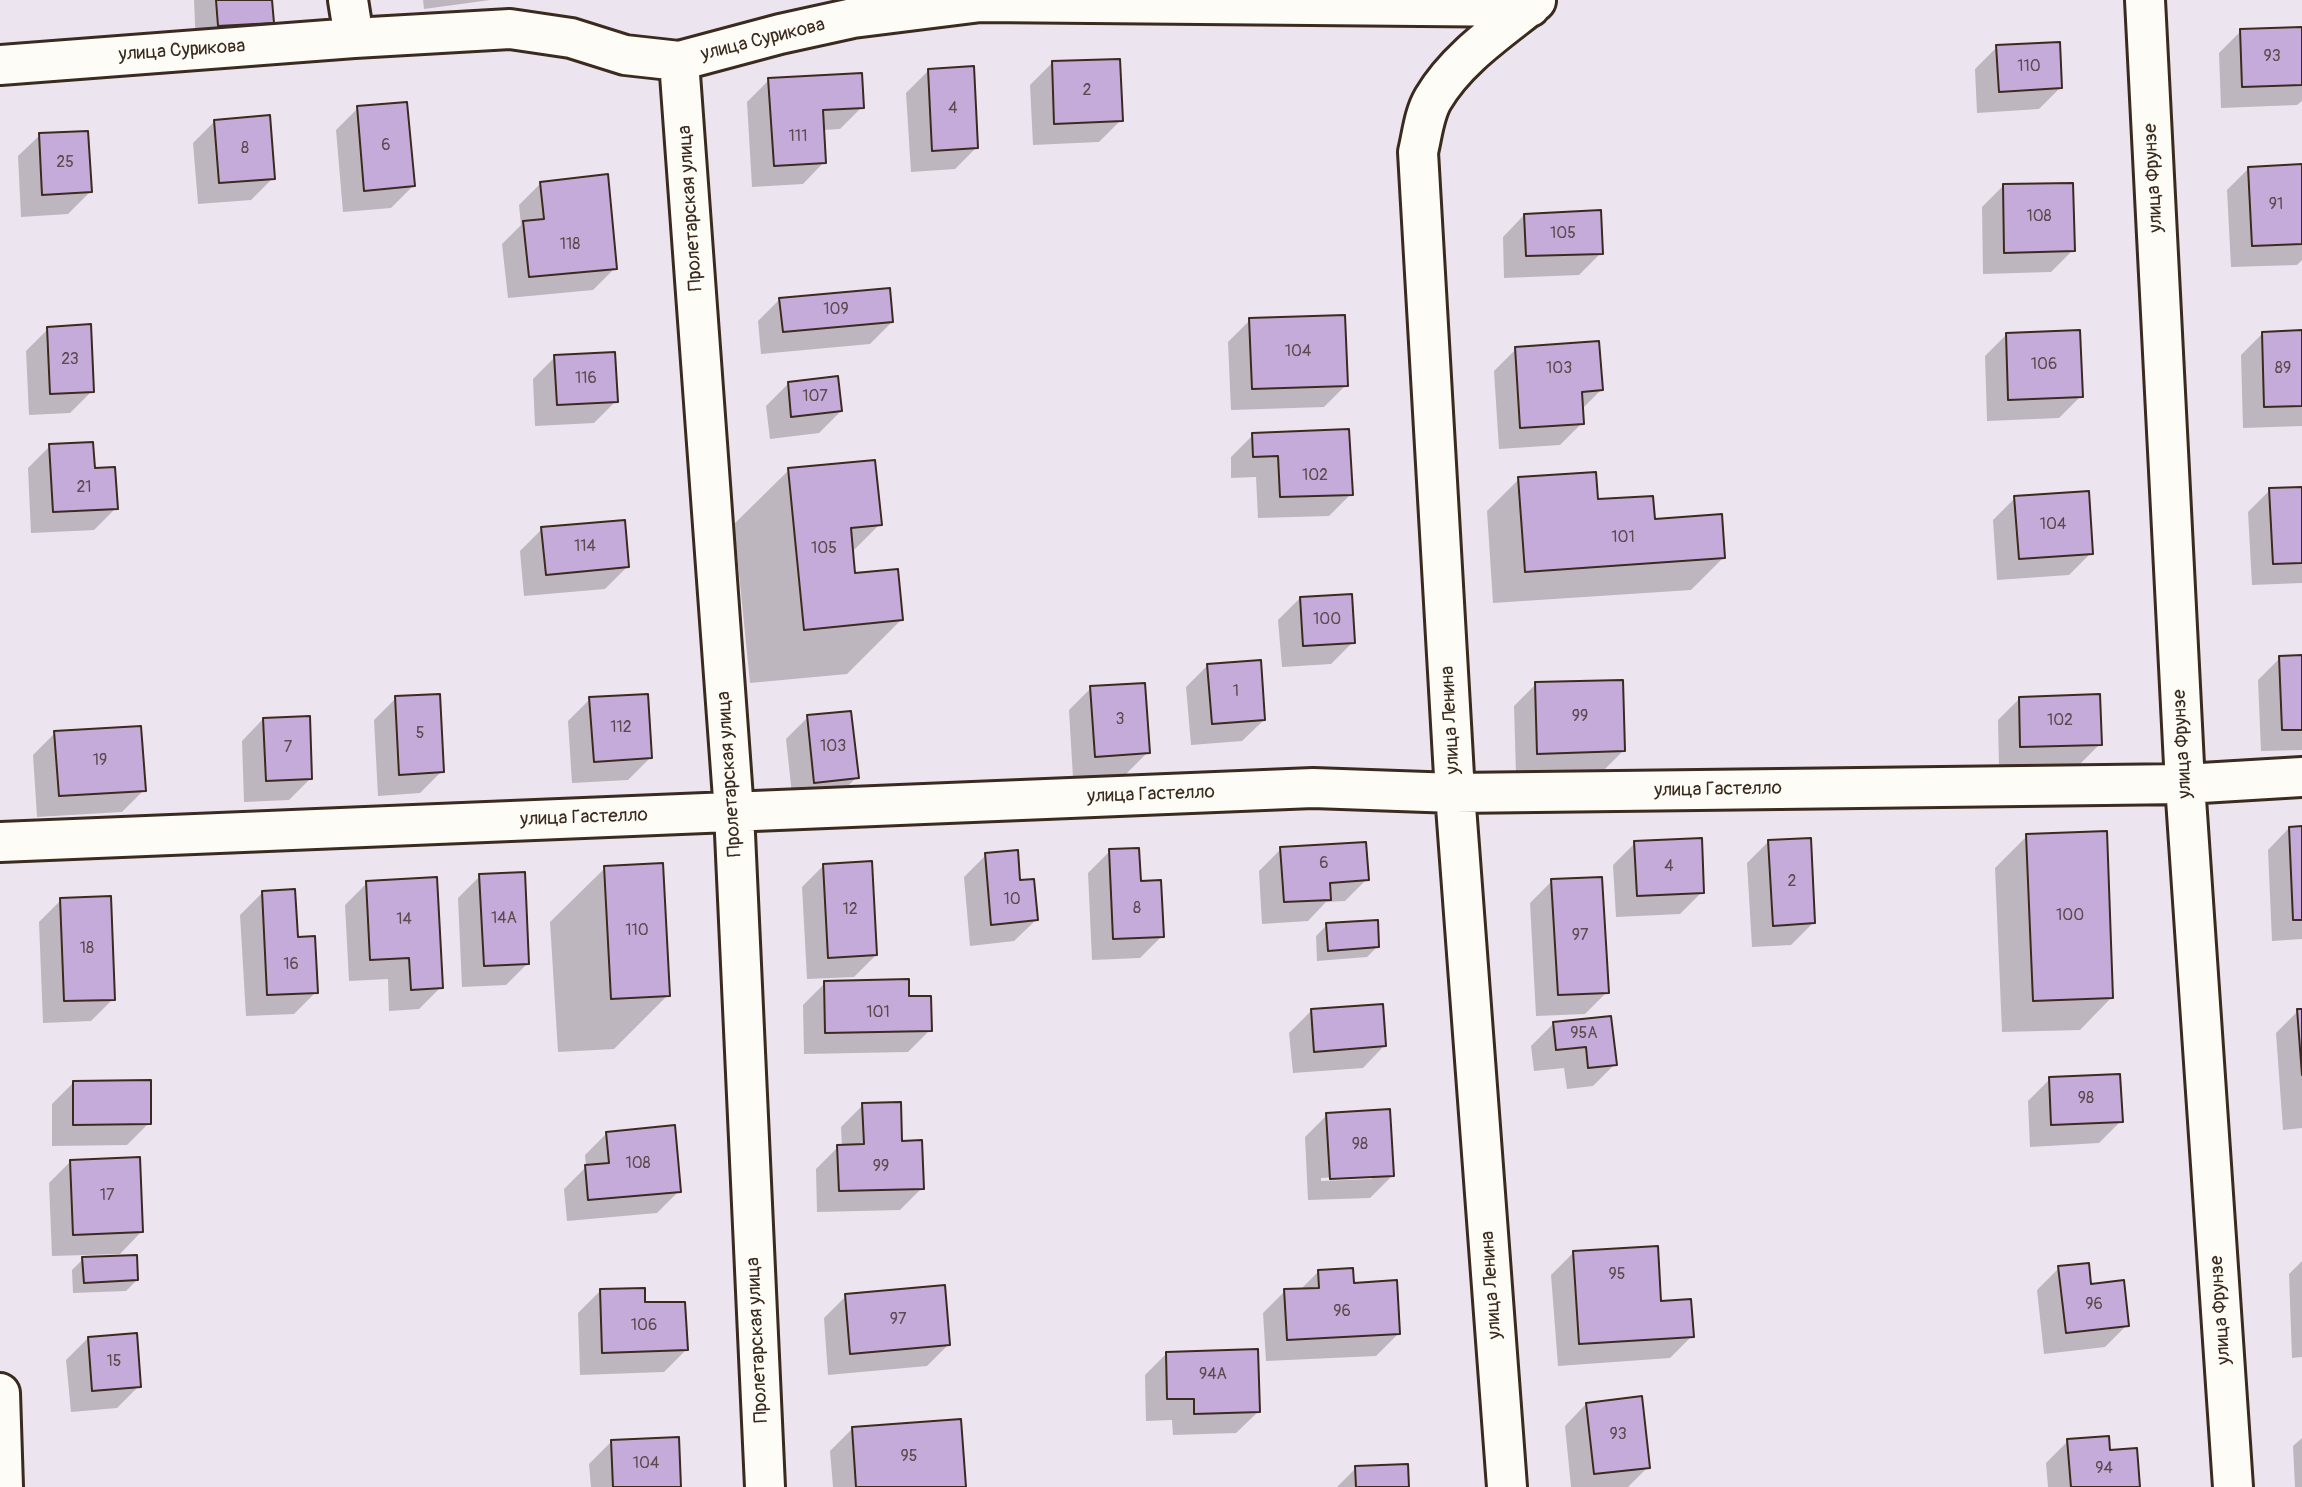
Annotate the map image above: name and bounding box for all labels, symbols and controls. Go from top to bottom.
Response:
street label: улица Сурикова [699,14,827,66]
street label: улица Сурикова [118,35,246,67]
house number: 93 [2263,47,2281,67]
house number: 110 [2017,57,2041,77]
house number: 2 [1083,81,1091,101]
house number: 4 [948,99,958,119]
street label: улица Фрунзе [2140,123,2168,233]
street label: Пролетарская улица [674,124,708,292]
house number: 111 [789,127,807,147]
house number: 6 [381,136,391,156]
house number: 8 [241,139,249,159]
house number: 25 [56,153,74,173]
house number: 91 [2269,195,2283,215]
house number: 108 [2026,207,2052,227]
house number: 105 [1550,224,1576,244]
house number: 118 [560,235,580,255]
house number: 109 [823,300,849,320]
house number: 104 [1285,342,1311,362]
house number: 23 [61,350,79,370]
house number: 106 [2031,355,2057,375]
house number: 103 [1546,359,1572,379]
house number: 89 [2275,359,2291,379]
house number: 116 [575,369,597,389]
house number: 107 [802,387,828,407]
house number: 102 [1302,466,1328,486]
house number: 21 [76,478,92,498]
house number: 104 [2040,515,2066,535]
house number: 101 [1611,528,1635,548]
house number: 114 [574,537,596,557]
house number: 105 [811,539,837,559]
house number: 100 [1313,610,1341,630]
street label: улица Ленина [1437,665,1465,775]
house number: 1 [1233,682,1239,702]
street label: улица Фрунзе [2169,689,2197,799]
street label: Пролетарская улица [713,690,747,858]
house number: 99 [1572,707,1588,727]
house number: 3 [1116,710,1124,730]
house number: 102 [2047,711,2073,731]
house number: 112 [610,718,632,738]
house number: 5 [416,724,424,744]
house number: 103 [820,737,846,757]
house number: 7 [284,738,292,758]
house number: 19 [93,751,107,771]
street label: улица Гастелло [1654,777,1782,803]
street label: улица Гастелло [1087,781,1215,809]
street label: улица Гастелло [520,804,648,832]
house number: 6 [1319,854,1329,874]
house number: 4 [1664,857,1674,877]
house number: 2 [1788,872,1796,892]
house number: 10 [1003,890,1021,910]
house number: 8 [1133,899,1141,919]
house number: 12 [842,900,858,920]
house number: 100 [2056,906,2084,926]
house number: 14А [491,909,517,929]
house number: 14 [396,910,412,930]
house number: 110 [625,921,649,941]
house number: 97 [1572,926,1588,946]
house number: 18 [80,939,94,959]
house number: 16 [283,955,299,975]
house number: 101 [866,1003,890,1023]
house number: 95А [1570,1024,1598,1044]
house number: 98 [2078,1089,2094,1109]
house number: 98 [1352,1135,1368,1155]
house number: 108 [625,1154,651,1174]
house number: 99 [873,1157,889,1177]
house number: 17 [100,1186,114,1206]
street label: улица Ленина [1477,1230,1507,1340]
street label: улица Фрунзе [2206,1255,2236,1365]
street label: Пролетарская улица [742,1257,774,1423]
house number: 95 [1609,1265,1625,1285]
house number: 96 [2085,1295,2103,1315]
house number: 96 [1333,1302,1351,1322]
house number: 97 [890,1310,906,1330]
house number: 106 [631,1316,657,1336]
house number: 15 [107,1352,121,1372]
house number: 94А [1199,1365,1227,1385]
house number: 93 [1609,1425,1627,1445]
house number: 95 [901,1447,917,1467]
house number: 104 [633,1454,659,1474]
house number: 94 [2095,1459,2113,1479]

